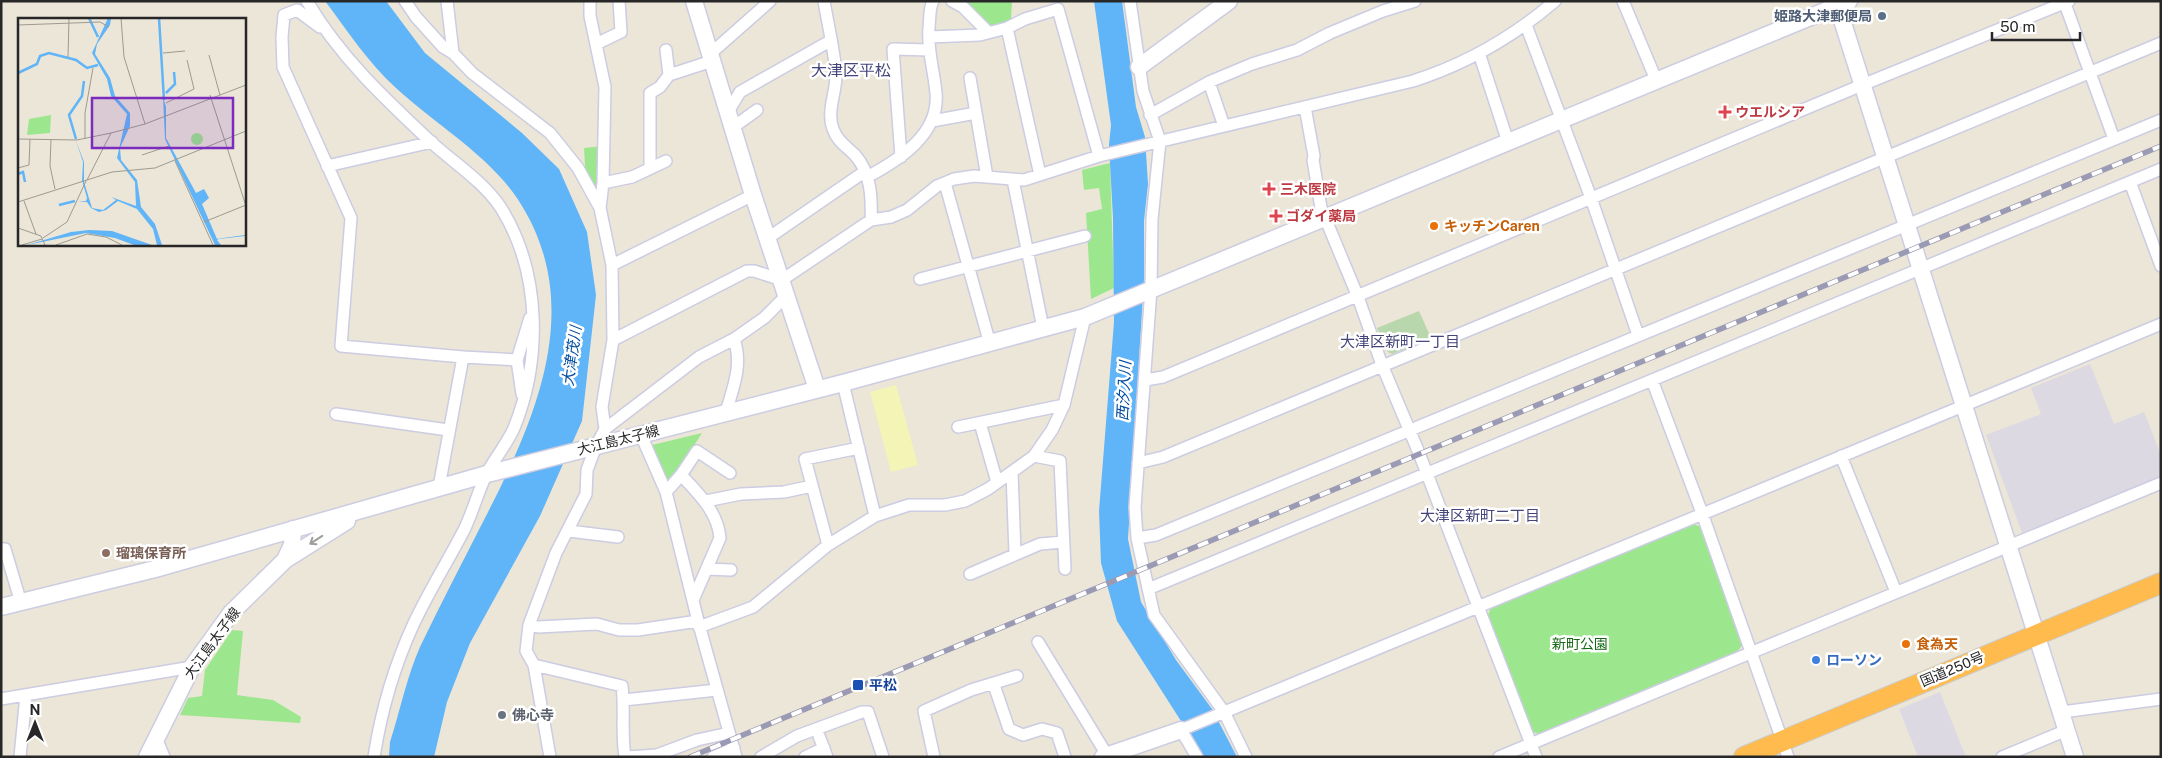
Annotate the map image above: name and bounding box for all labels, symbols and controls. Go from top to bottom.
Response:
place label: 姫路大津郵便局 [1774,8,1872,24]
marker: 姫路大津郵便局 [1876,10,1888,22]
scale bar [1992,10,2080,42]
inset map [18,18,245,245]
text: 50 m [2000,18,2035,35]
district label: 大津区平松 [811,61,891,80]
place label: ウエルシア [1735,104,1805,120]
marker: ウエルシア [1719,106,1731,118]
place label: 三木医院 [1280,181,1336,197]
marker: 三木医院 [1262,182,1276,196]
place label: ゴダイ薬局 [1286,208,1356,224]
marker: ゴダイ薬局 [1270,210,1282,222]
place label: キッチンCaren [1444,218,1540,234]
marker: キッチンCaren [1428,220,1440,232]
water label: 大津茂川 [559,323,584,387]
district label: 大津区新町一丁目 [1340,333,1460,350]
water label: 西汐入川 [1113,359,1134,421]
street label: 大江島太子線 [575,422,661,458]
district label: 大津区新町二丁目 [1420,507,1540,524]
one-way arrow [310,535,324,545]
place label: 瑠璃保育所 [116,545,186,561]
marker: 瑠璃保育所 [100,547,112,559]
street label: 大江島太子線 [181,604,243,682]
park label: 新町公園 [1552,636,1608,652]
place label: 食為天 [1916,636,1958,652]
marker: 食為天 [1900,638,1912,650]
street label: 国道250号 [1918,648,1986,690]
place label: ローソン [1826,652,1882,668]
marker: ローソン [1810,654,1822,666]
place label: 平松 [869,677,897,693]
marker: 平松 [851,678,865,692]
north arrow [10,698,60,748]
text: N [30,702,40,718]
place label: 佛心寺 [512,707,554,723]
marker: 佛心寺 [496,709,508,721]

